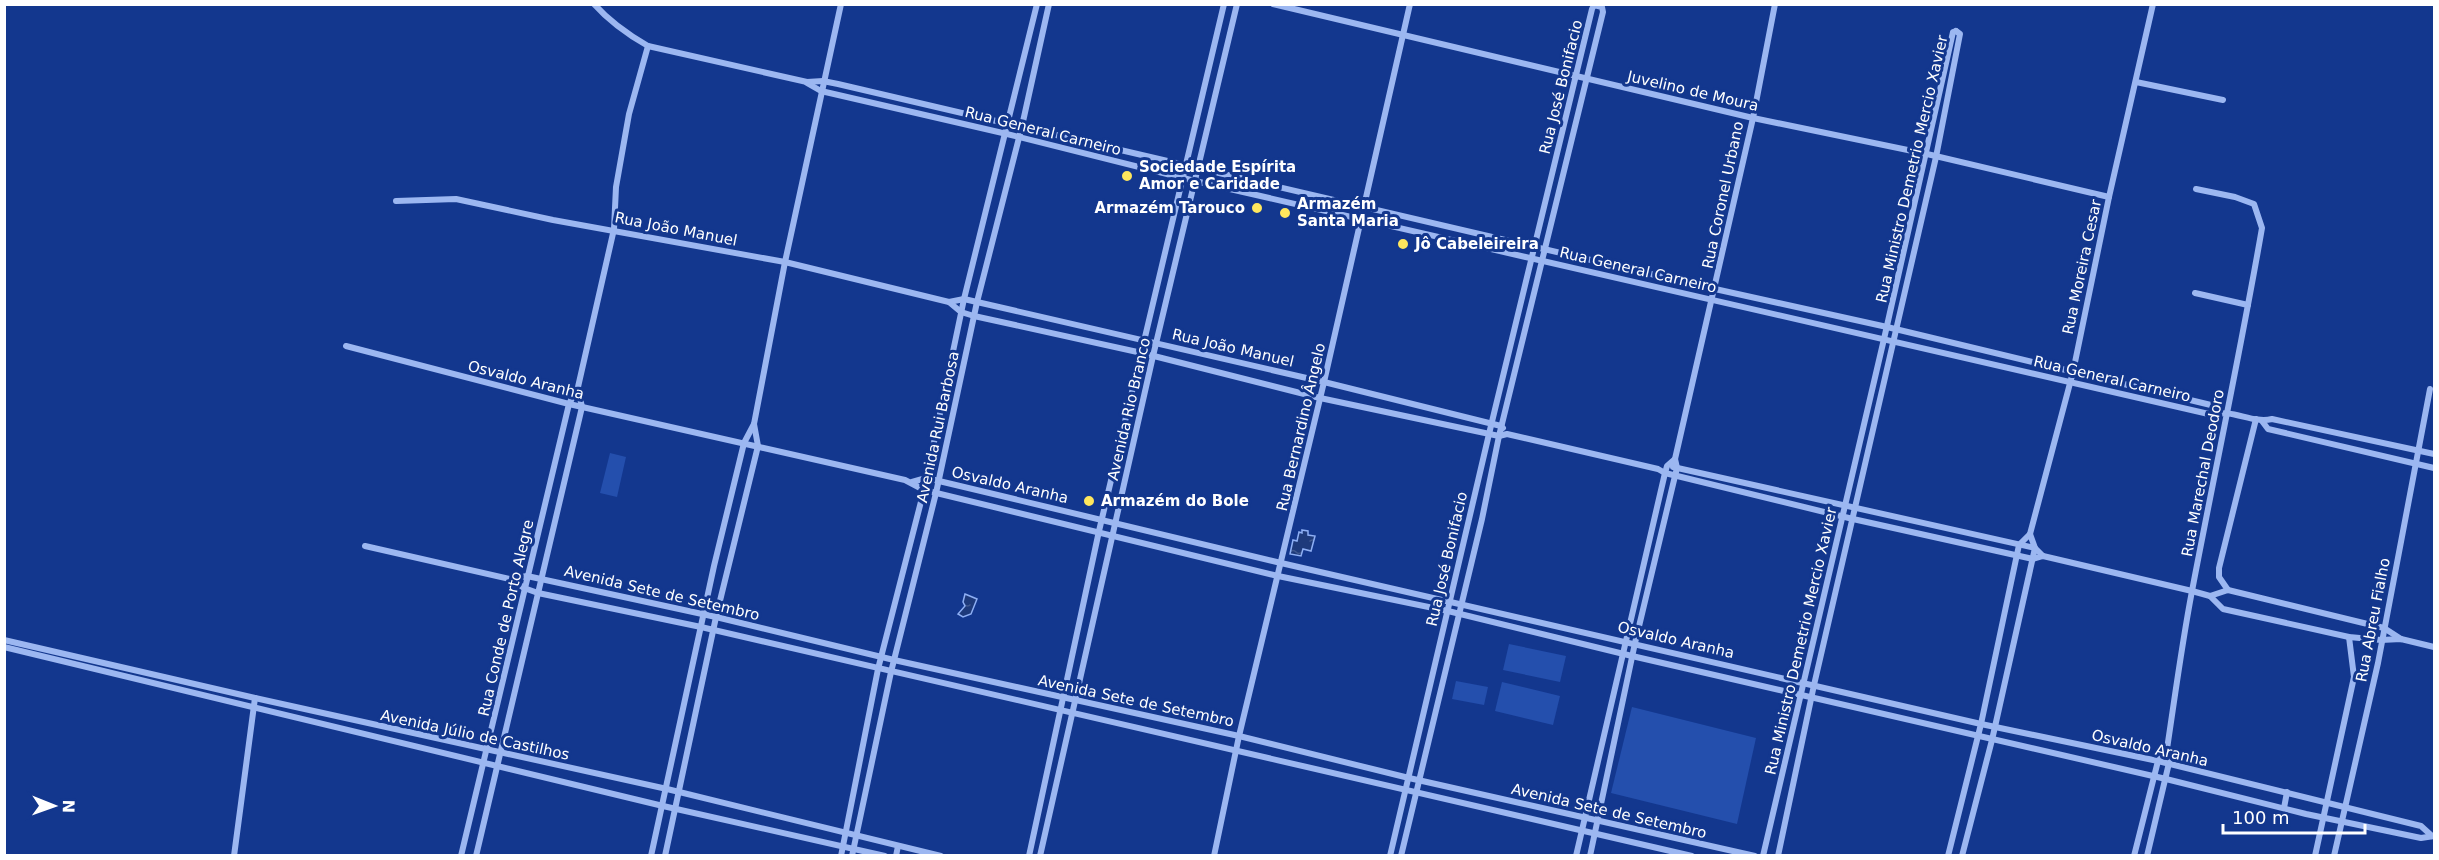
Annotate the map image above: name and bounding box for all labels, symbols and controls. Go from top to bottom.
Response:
street label: Rua José Bonifacio [1536,18,1586,156]
street label: Rua Ministro Demetrio Mercio Xavier [1872,32,1952,305]
street label: Juvelino de Moura [1625,67,1760,115]
street label: Rua General Carneiro [963,103,1123,159]
street label: Rua Coronel Urbano [1699,120,1747,270]
place label: Sociedade Espírita Amor e Caridade [1139,158,1296,193]
marker: Sociedade Espírita Amor e Caridade [1120,169,1134,183]
place label: Armazém Santa Maria [1297,195,1399,230]
street label: Rua Moreira Cesar [2059,197,2105,336]
place label: Armazém Tarouco [1094,199,1245,217]
marker: Armazém Tarouco [1250,201,1264,215]
marker: Armazém Santa Maria [1278,206,1292,220]
street label: Rua João Manuel [613,208,739,250]
place label: Jô Cabeleireira [1414,235,1539,253]
marker: Jô Cabeleireira [1396,237,1410,251]
street label: Rua General Carneiro [1558,243,1718,297]
street label: Rua João Manuel [1170,325,1296,371]
street label: Avenida Rio Branco [1104,336,1154,482]
street label: Rua Bernardino Ângelo [1272,341,1329,513]
street label: Avenida Rui Barbosa [913,350,963,504]
street label: Rua General Carneiro [2032,352,2192,406]
street label: Osvaldo Aranha [466,357,586,403]
street label: Rua Marechal Deodoro [2178,388,2228,558]
street label: Osvaldo Aranha [950,463,1070,507]
street label: Rua José Bonifacio [1423,490,1471,628]
place label: Armazém do Bole [1101,492,1249,510]
marker: Armazém do Bole [1082,494,1096,508]
street label: Rua Ministro Demetrio Mercio Xavier [1761,504,1841,777]
street label: Rua Conde de Porto Alegre [475,518,537,718]
street label: Rua Abreu Fialho [2352,556,2394,684]
street label: Avenida Sete de Setembro [563,562,761,624]
street label: Osvaldo Aranha [1616,618,1736,662]
street label: Avenida Sete de Setembro [1036,671,1236,731]
street label: Avenida Júlio de Castilhos [379,706,571,764]
street label: Osvaldo Aranha [2090,726,2210,770]
north arrow [24,776,84,836]
street label: Avenida Sete de Setembro [1510,780,1708,842]
scale bar [2223,797,2366,835]
text: N [59,799,78,813]
text: 100 m [2232,807,2290,828]

